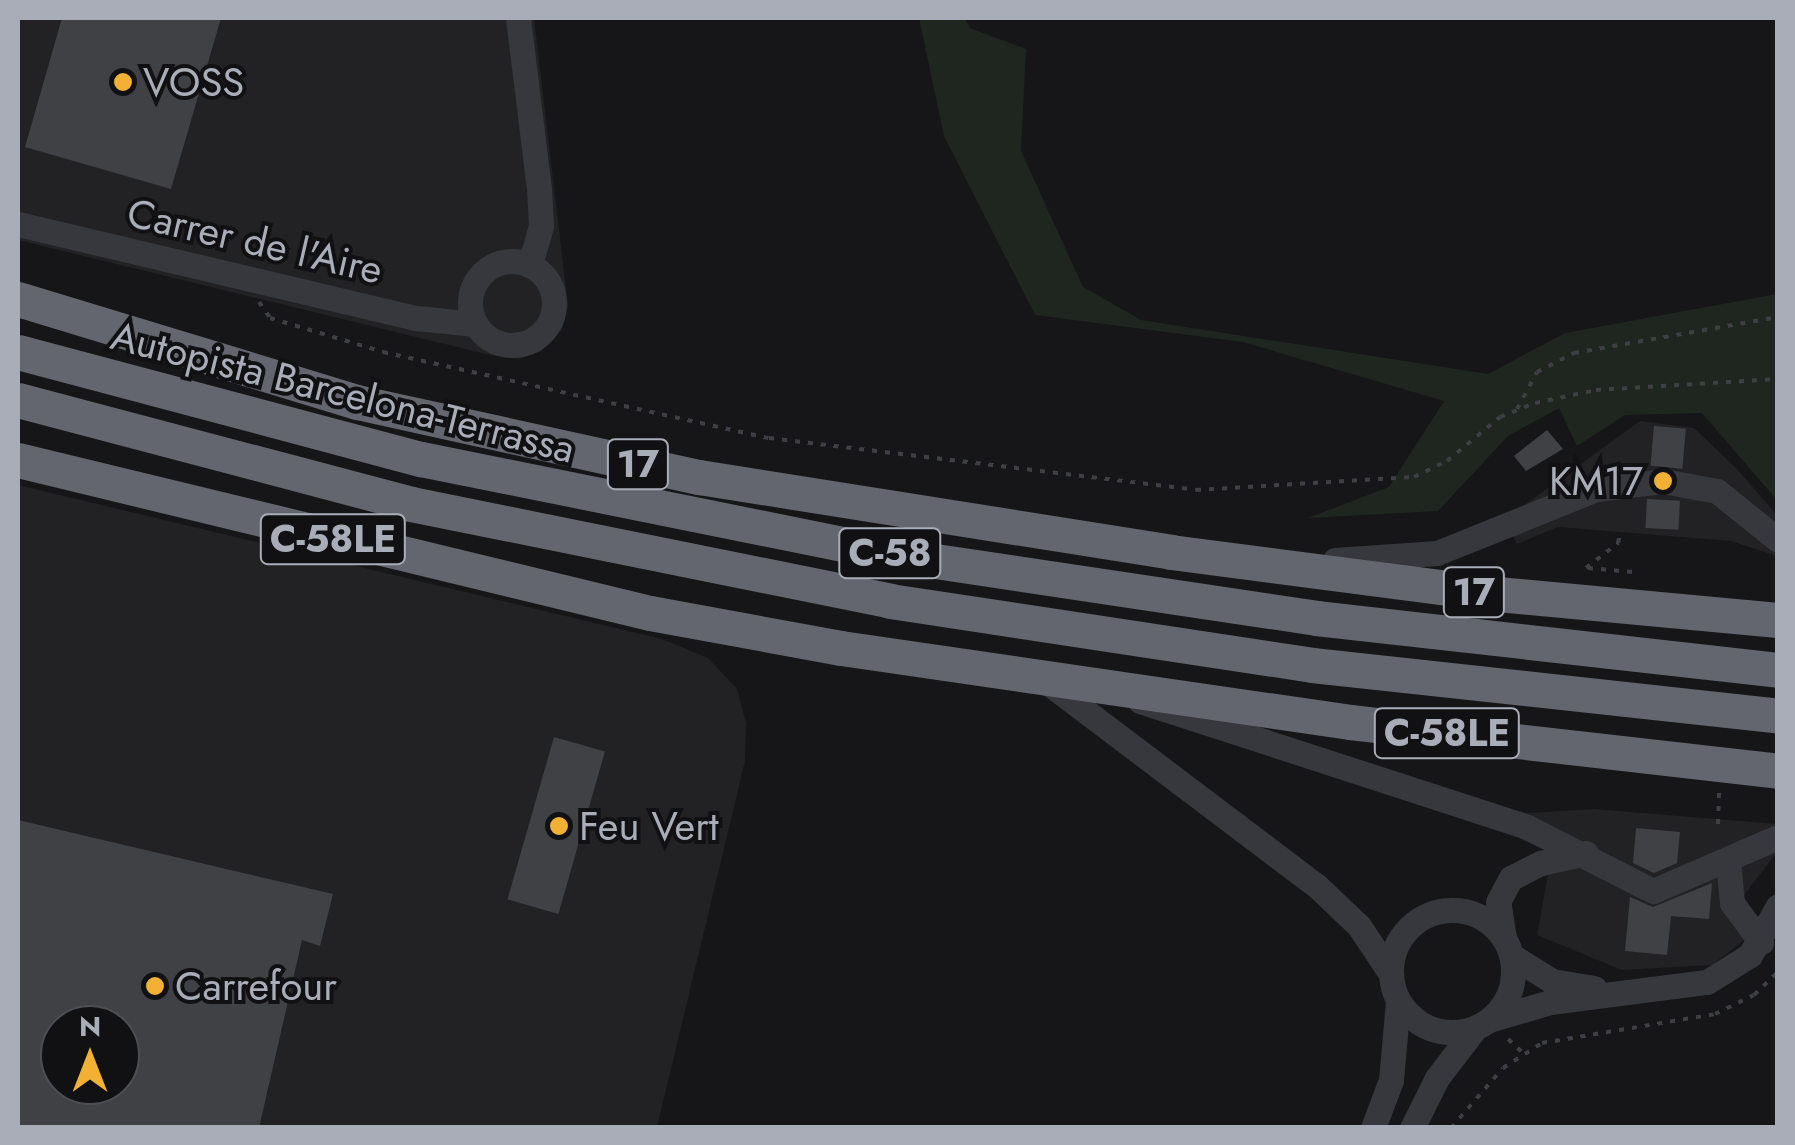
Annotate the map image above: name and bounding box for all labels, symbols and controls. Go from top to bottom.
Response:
place label: VOSS [143,58,244,106]
marker: VOSS [112,71,134,93]
street label: Carrer de l'Aire [123,188,387,294]
street label: Autopista Barcelona-Terrassa [106,311,580,473]
road number: 17 [606,431,670,497]
place label: KM17 [1549,457,1643,505]
marker: KM17 [1652,470,1674,492]
road number: C-58LE [258,506,408,572]
road number: C-58 [838,520,942,586]
road number: 17 [1442,559,1506,625]
road number: C-58LE [1372,700,1522,766]
place label: Feu Vert [579,802,719,850]
marker: Feu Vert [548,815,570,837]
place label: Carrefour [175,962,337,1010]
marker: Carrefour [144,975,166,997]
north arrow [40,1005,140,1105]
text: N [79,1006,101,1047]

